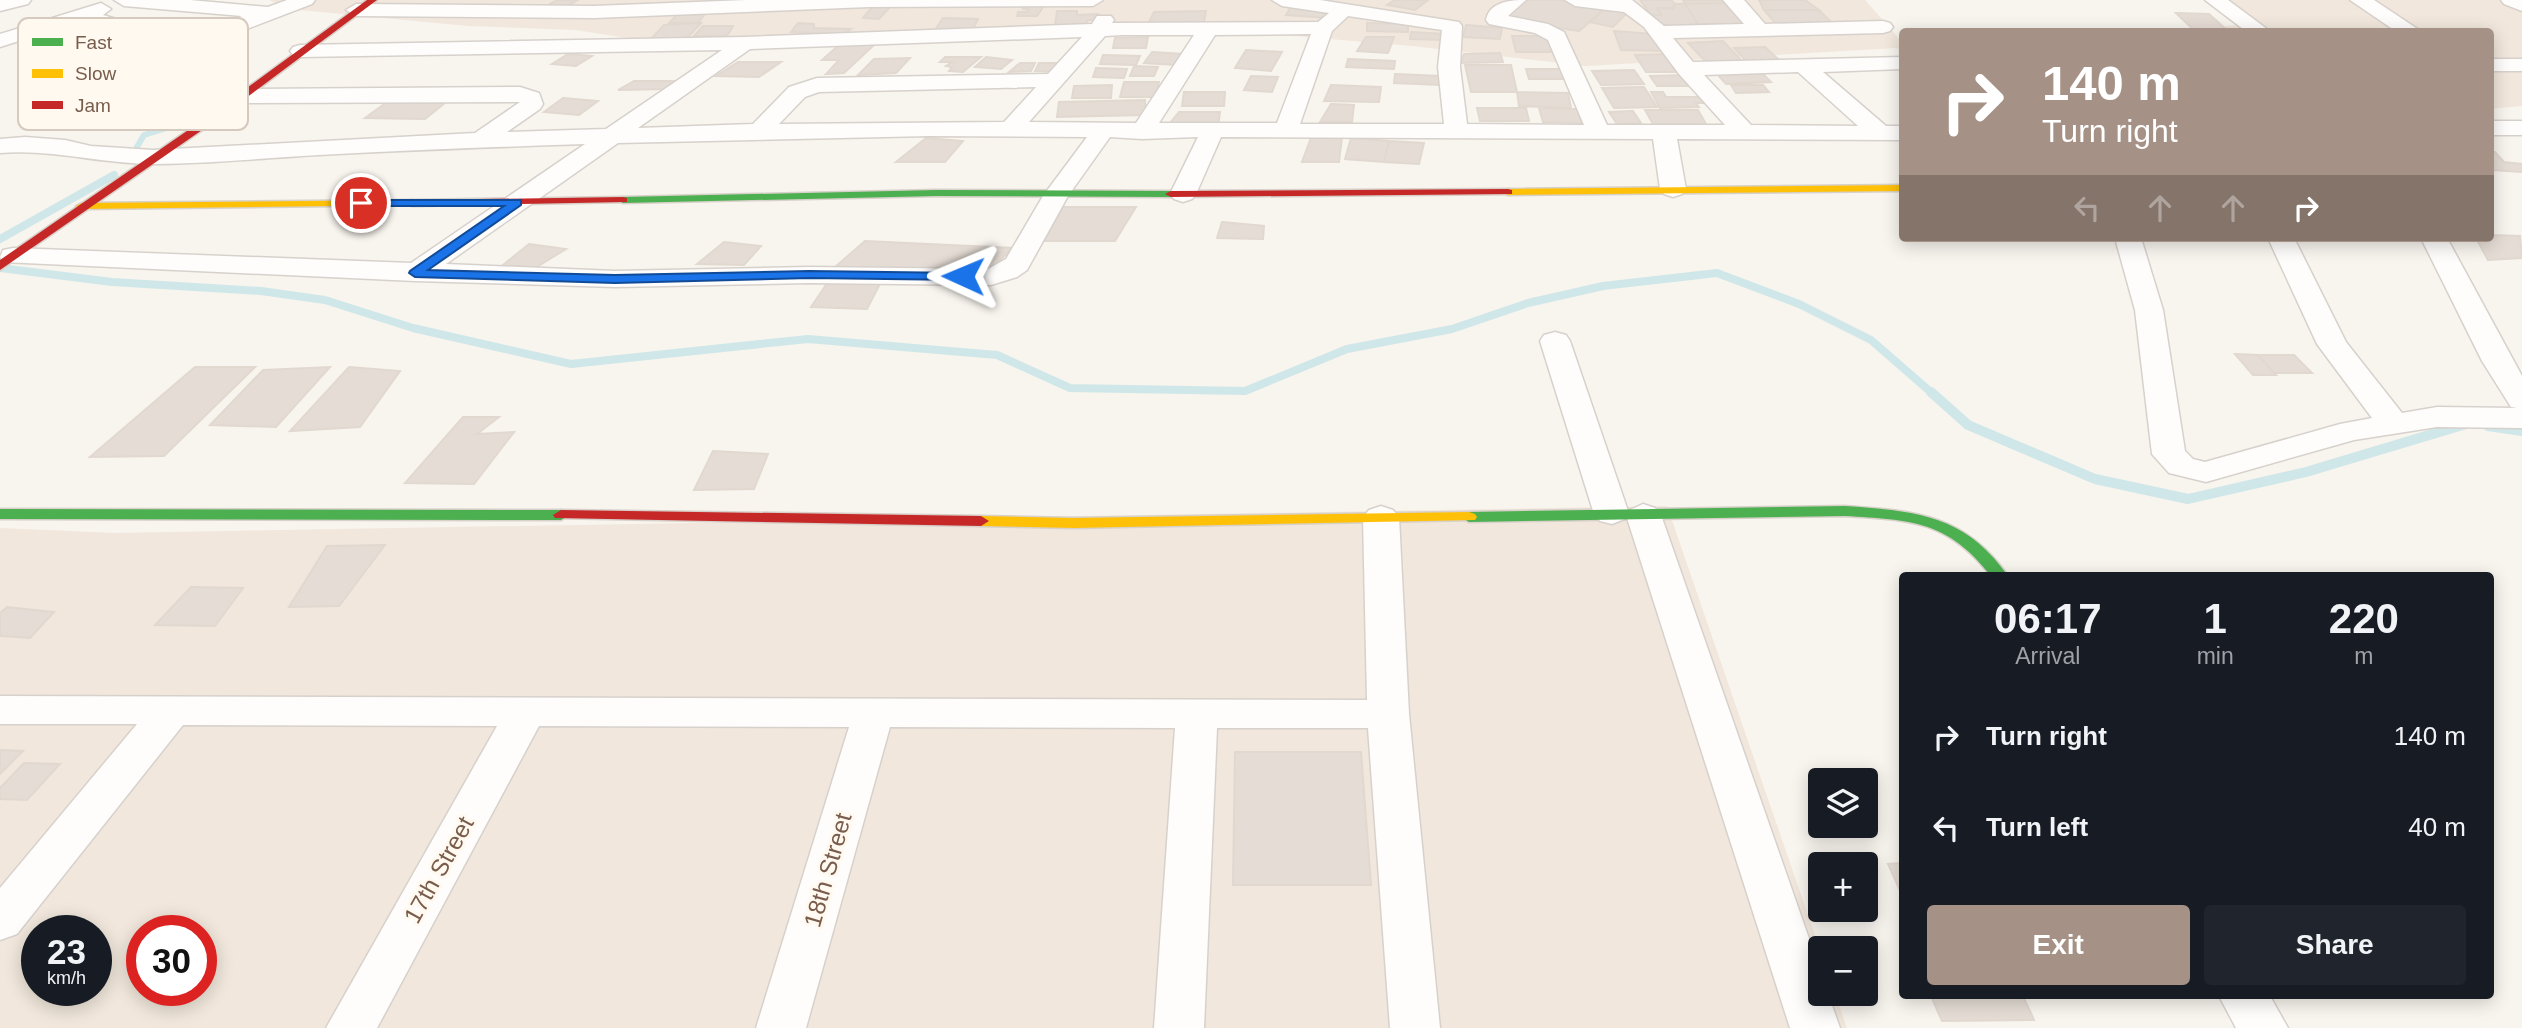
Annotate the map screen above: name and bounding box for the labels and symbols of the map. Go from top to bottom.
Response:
legend [18,18,248,130]
text: Fast [75,32,113,53]
text: Slow [75,63,116,84]
text: Jam [75,95,111,116]
pin [331,173,391,233]
position arrow [926,239,1000,313]
street label: 18th Street [798,809,857,930]
street label: 17th Street [398,812,479,928]
speed limit sign: 30 [126,915,217,1006]

